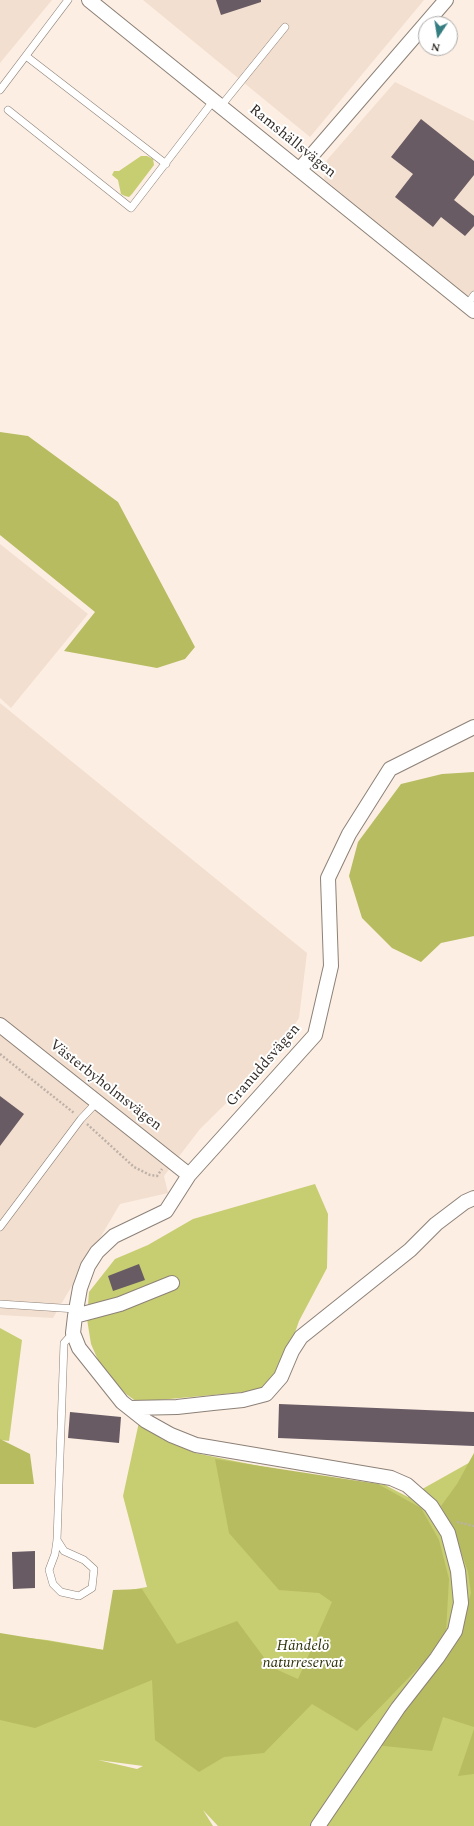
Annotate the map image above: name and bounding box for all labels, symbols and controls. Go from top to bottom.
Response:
north arrow [418,16,458,56]
text: N [429,38,442,56]
street label: Ramshällsvägen [245,101,339,183]
street label: Granuddsvägen [223,1021,305,1111]
street label: Västerbyholmsvägen [45,1037,165,1135]
park label: Händelö naturreservat [263,1638,343,1673]

